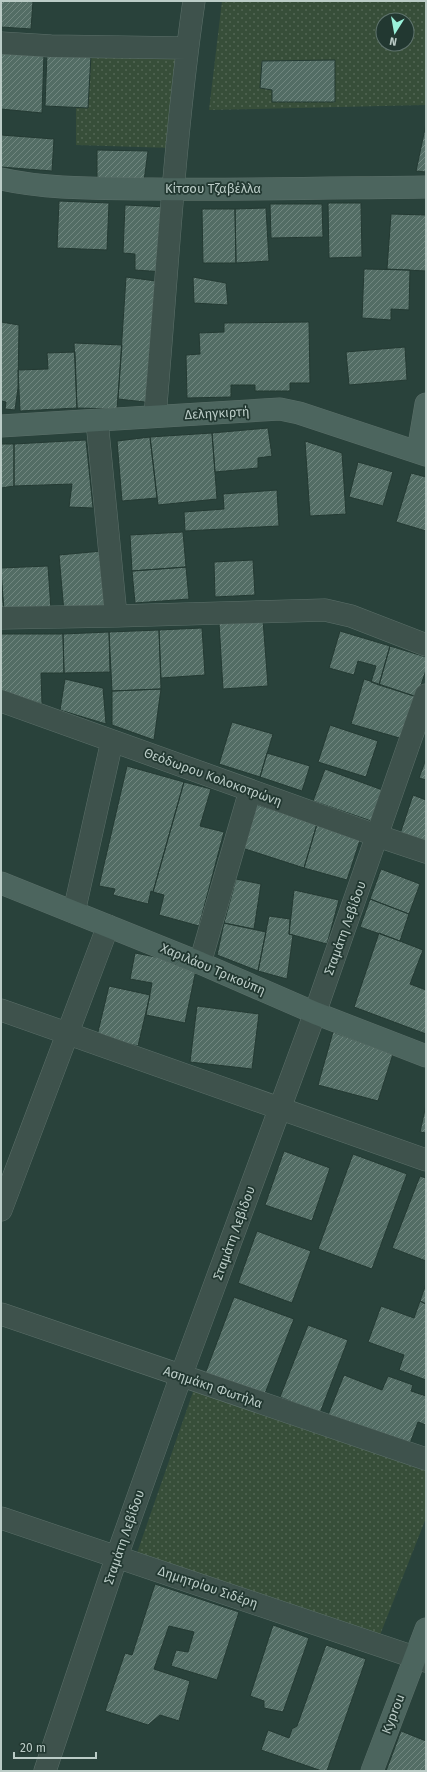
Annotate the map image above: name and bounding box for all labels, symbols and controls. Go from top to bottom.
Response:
north arrow [375,12,415,52]
text: N [388,34,398,48]
street label: Κίτσου Τζαβέλλα [165,181,261,196]
street label: Δεληγκιρτή [184,404,250,422]
street label: Θεόδωρου Κολοκοτρώνη [142,745,284,809]
street label: Σταμάτη Λεβίδου [321,879,369,977]
street label: Χαριλάου Τρικούπη [158,940,268,998]
street label: Σταμάτη Λεβίδου [210,1184,258,1282]
street label: Ασημάκη Φωτήλα [161,1363,265,1411]
street label: Σταμάτη Λεβίδου [101,1488,147,1586]
street label: Δημητρίου Σιδέρη [156,1563,260,1611]
street label: Kyprou [379,1692,407,1736]
scale bar [14,1734,96,1760]
text: 20 m [20,1741,46,1755]

